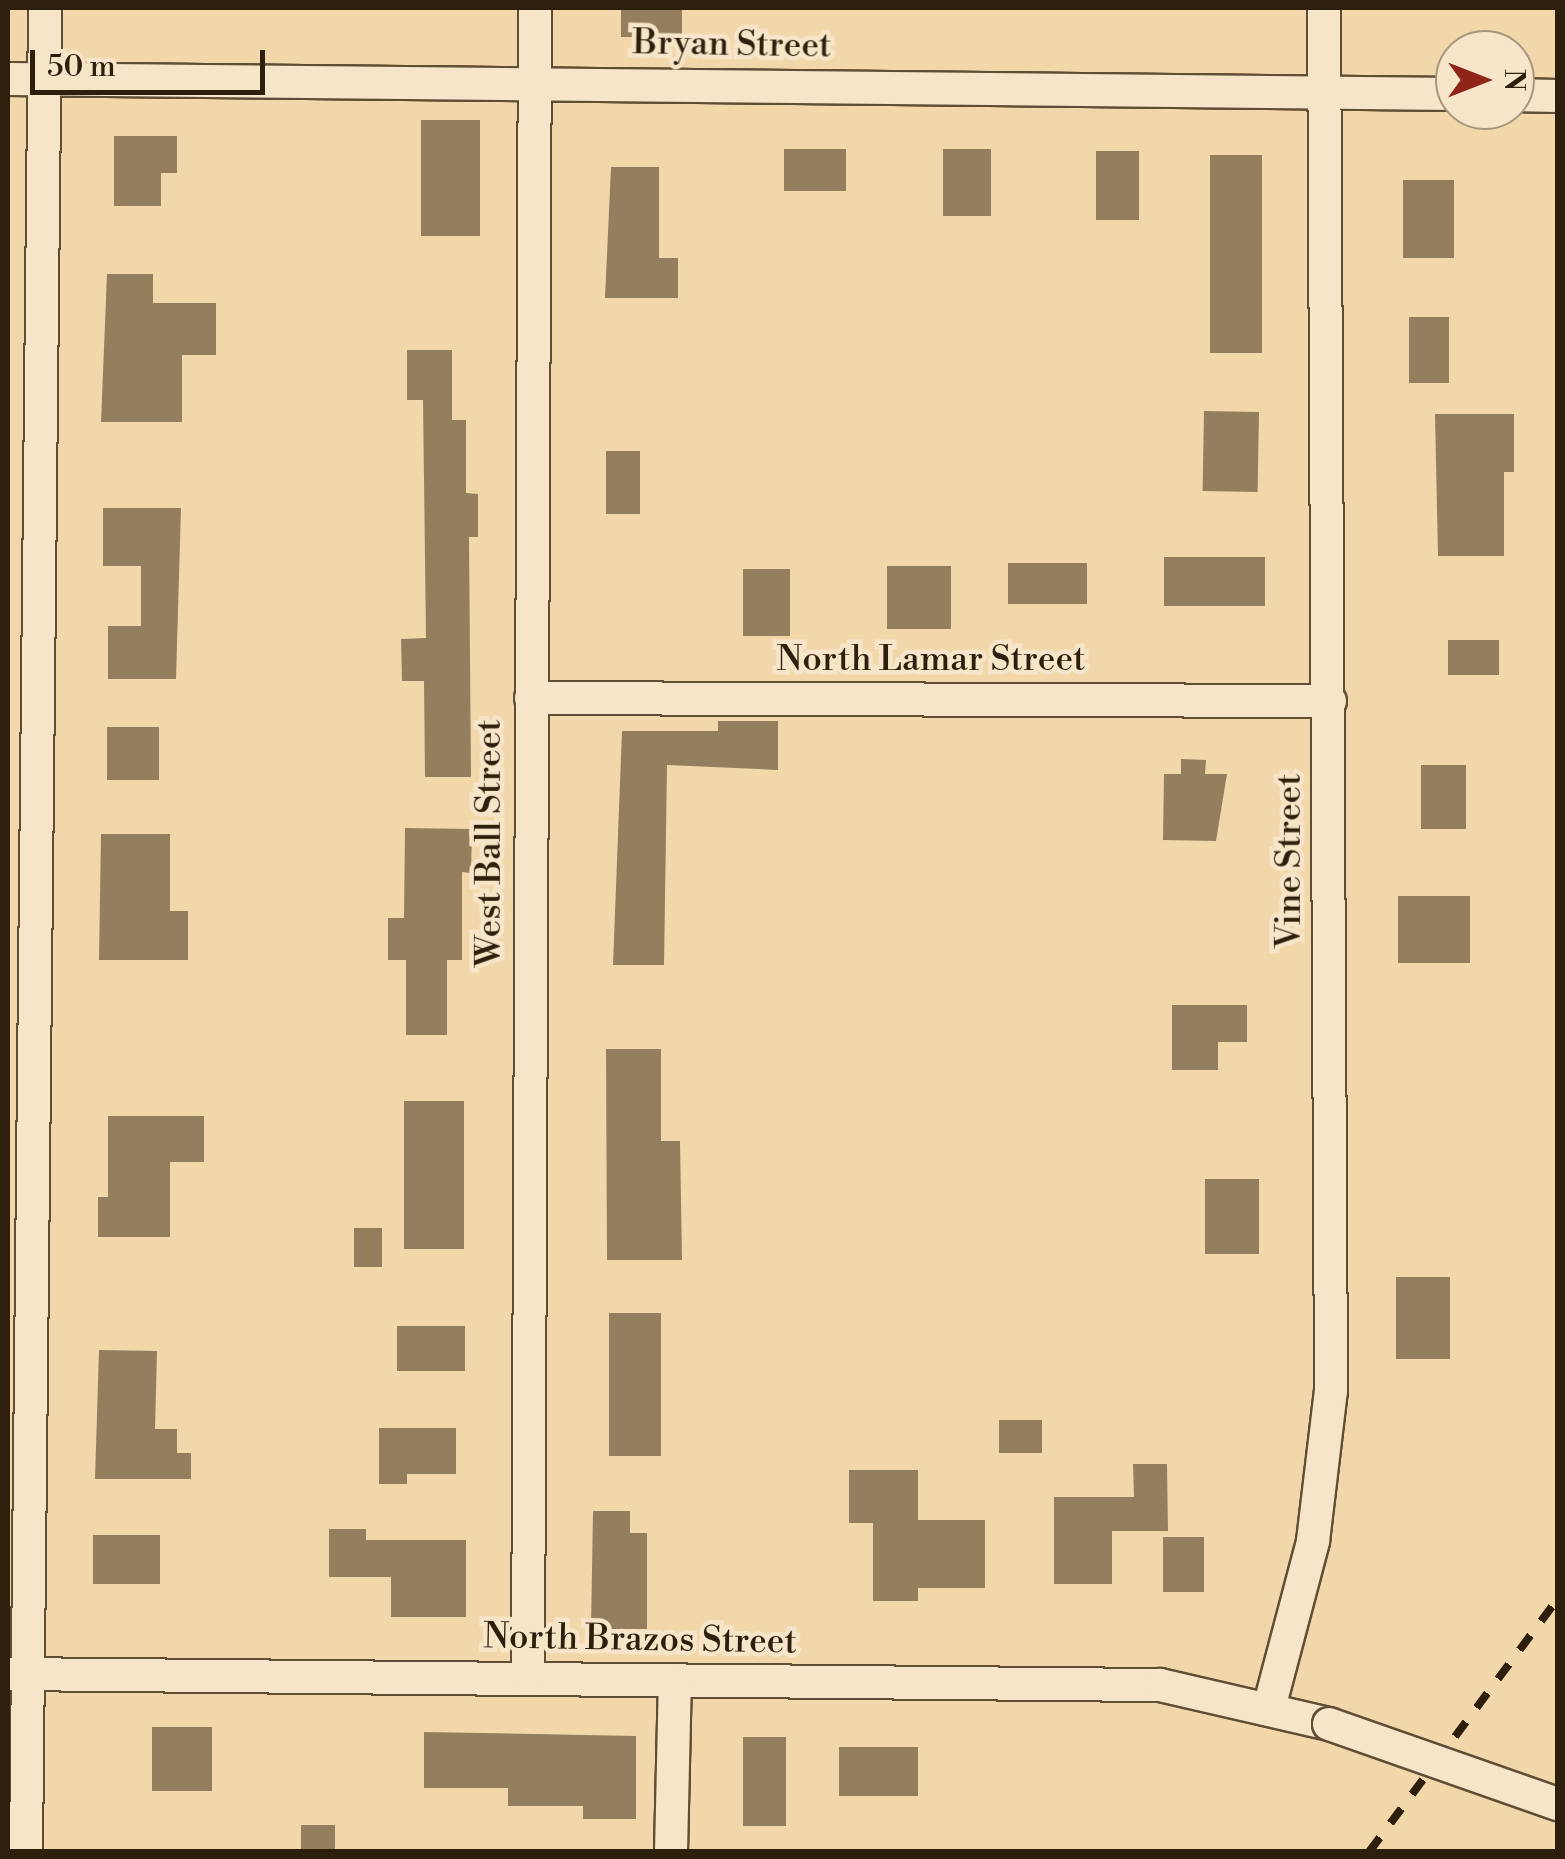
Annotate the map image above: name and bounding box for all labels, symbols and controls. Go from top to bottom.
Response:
street label: Bryan Street [632,22,832,68]
scale bar [35,30,270,92]
north arrow [1435,30,1535,130]
text: 50 m [47,48,116,86]
text: N [1496,69,1531,91]
street label: North Lamar Street [777,639,1085,681]
street label: West Ball Street [469,719,511,967]
street label: Vine Street [1269,773,1311,949]
street label: North Brazos Street [483,1616,797,1664]

